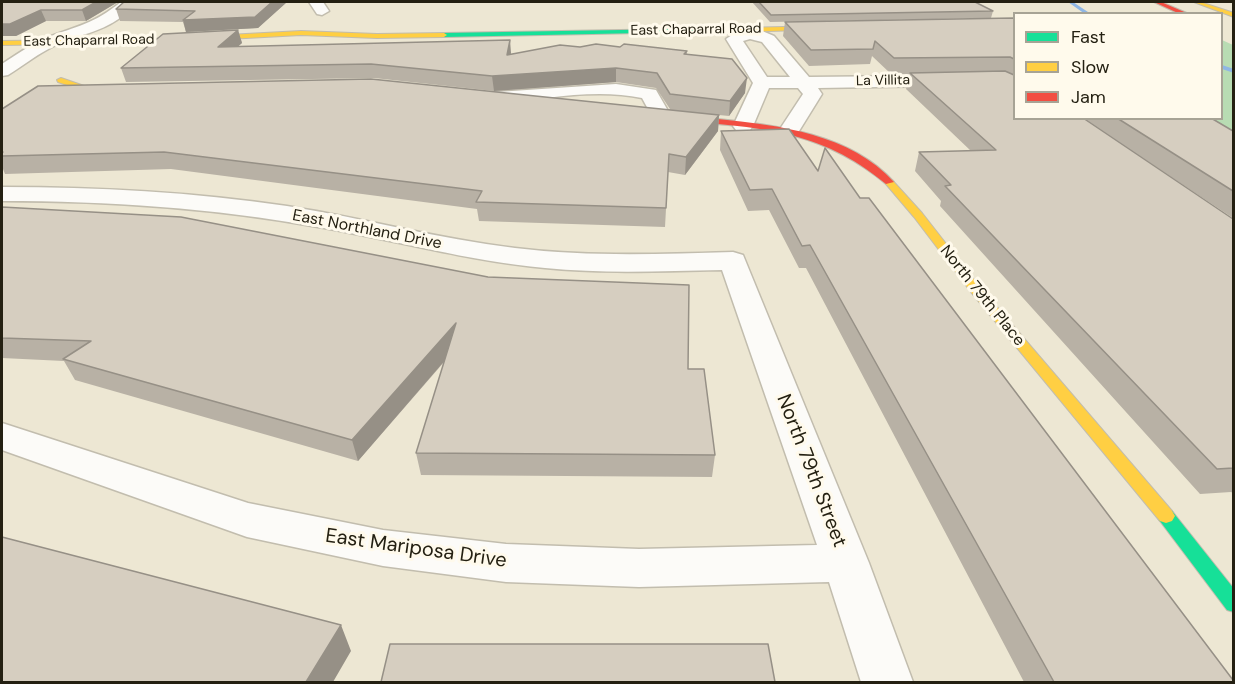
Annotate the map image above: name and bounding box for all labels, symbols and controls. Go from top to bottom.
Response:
legend [1013,12,1223,120]
street label: East Chaparral Road [630,20,762,40]
text: Fast [1071,25,1106,49]
street label: East Chaparral Road [23,31,155,51]
text: Slow [1071,55,1110,79]
street label: La Villita [856,72,910,90]
text: Jam [1071,85,1106,109]
street label: East Northland Drive [291,206,443,254]
street label: North 79th Place [936,242,1028,350]
street label: North 79th Street [771,391,851,551]
street label: East Mariposa Drive [324,524,508,574]

